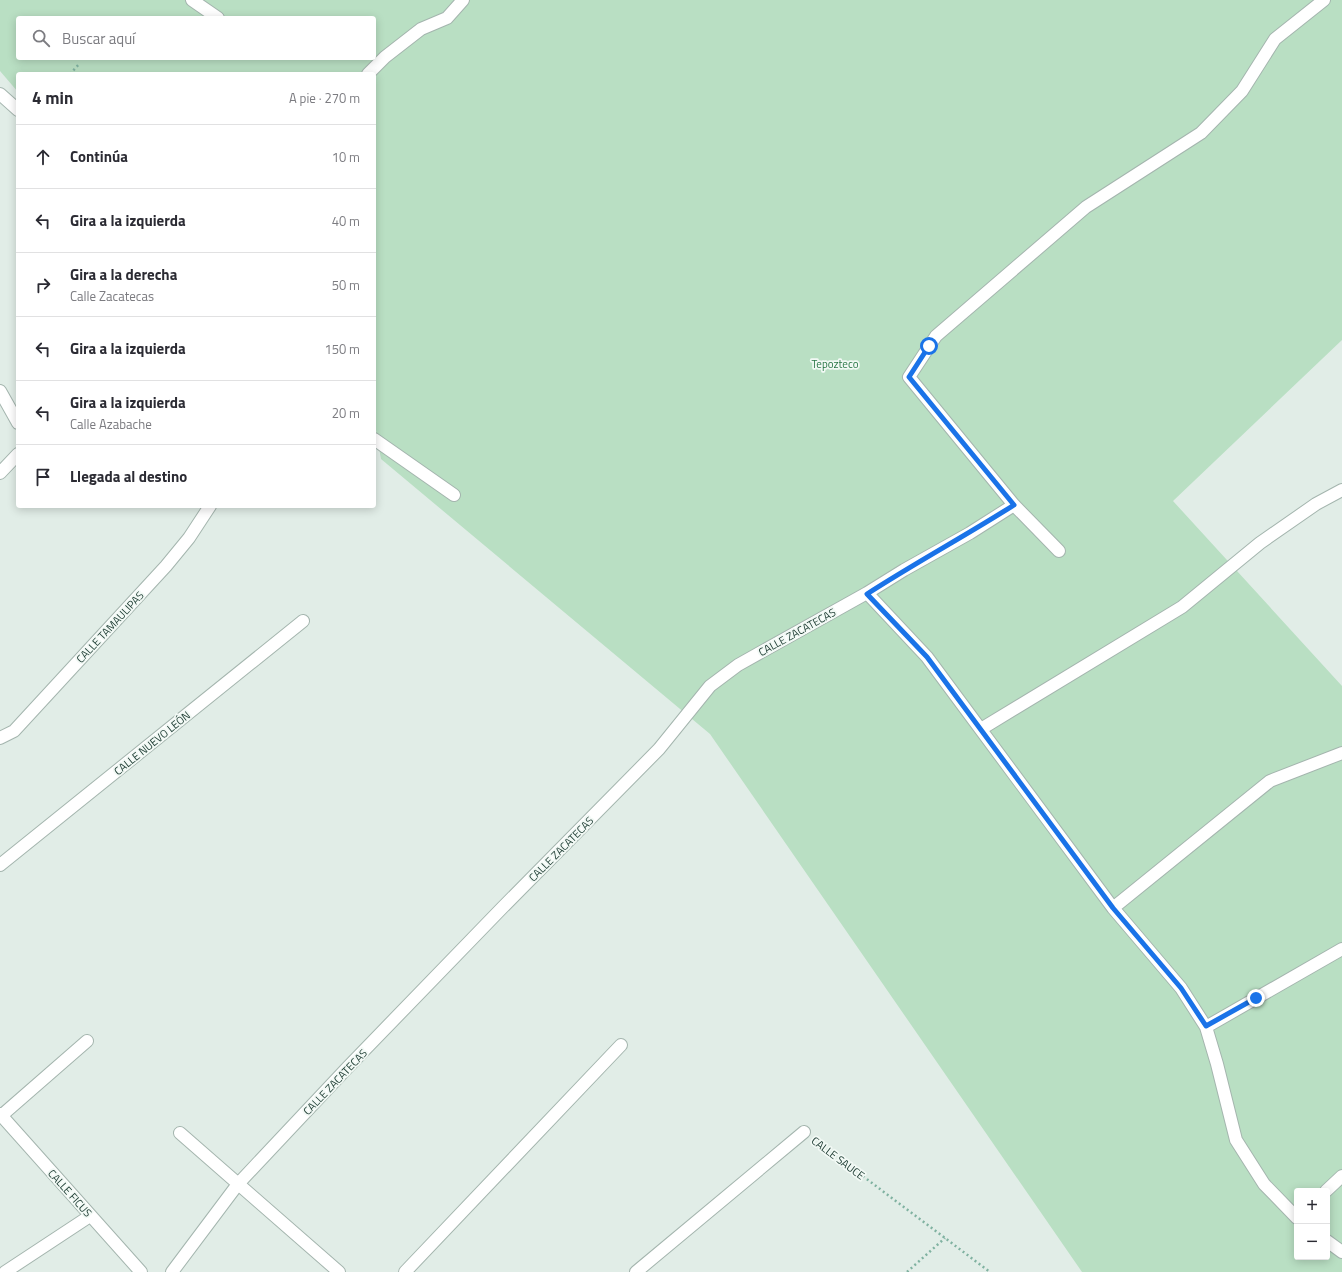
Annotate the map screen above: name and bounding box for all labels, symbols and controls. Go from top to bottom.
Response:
search box [16,16,376,60]
icon: search [30,27,52,49]
text: Buscar aquí [62,27,135,50]
text: 4 min [32,85,73,111]
text: A pie · 270 m [289,88,360,108]
text: Continúa [70,145,128,168]
icon: ahead [32,146,54,168]
text: 10 m [332,147,360,167]
text: Gira a la izquierda [70,209,186,232]
icon: left [32,210,54,232]
text: 40 m [332,211,360,231]
text: Gira a la derecha [70,263,177,286]
icon: right [32,274,54,296]
text: 50 m [332,275,360,295]
text: Calle Zacatecas [70,286,154,306]
text: Gira a la izquierda [70,337,186,360]
route start [920,337,938,355]
icon: left [32,338,54,360]
text: 150 m [324,339,360,359]
park label: Tepozteco [812,356,859,372]
text: Gira a la izquierda [70,391,186,414]
icon: left [32,402,54,424]
text: 20 m [332,403,360,423]
text: Calle Azabache [70,414,152,434]
text: Llegada al destino [70,465,187,488]
icon: arrive [32,466,54,488]
street label: CALLE TAMAULIPAS [73,588,148,666]
street label: CALLE ZACATECAS [755,604,839,660]
street label: CALLE NUEVO LEÓN [110,707,194,779]
street label: CALLE ZACATECAS [525,813,597,885]
route end [1247,989,1265,1007]
street label: CALLE ZACATECAS [299,1045,371,1119]
street label: CALLE SAUCE [808,1133,868,1183]
street label: CALLE FICUS [44,1166,96,1220]
map controls [1294,1188,1330,1260]
button: + [1294,1188,1330,1224]
button: − [1294,1224,1330,1260]

